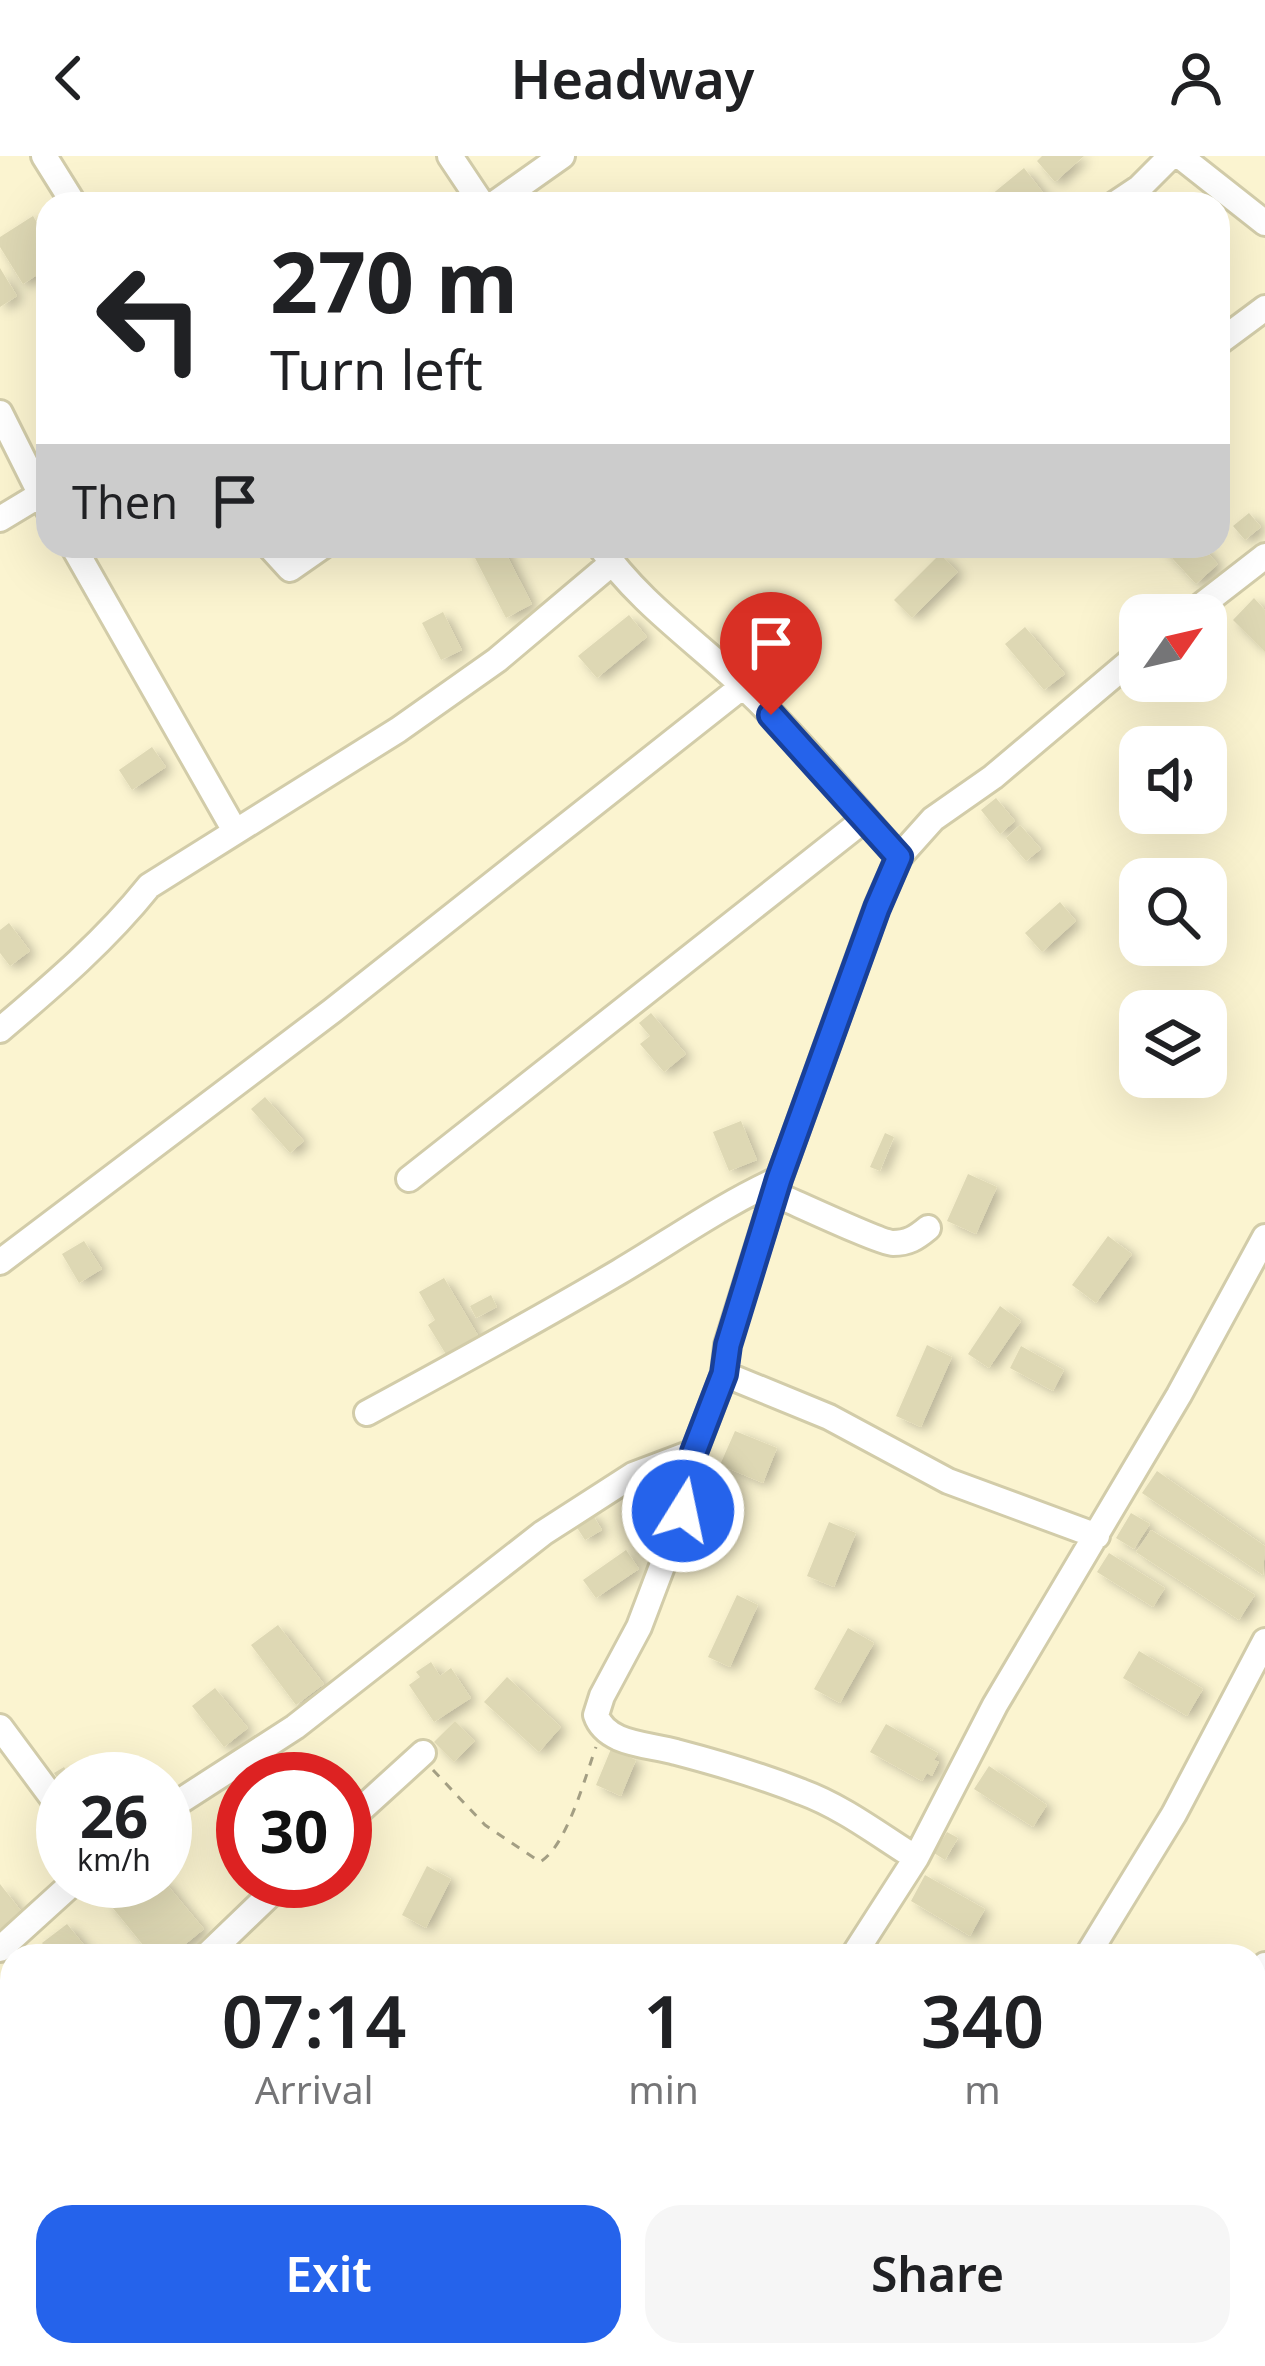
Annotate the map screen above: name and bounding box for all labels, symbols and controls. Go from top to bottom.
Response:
text: Headway [511,41,754,115]
icon: back [36,45,102,111]
icon: person [1163,45,1229,111]
text: 270 m [270,223,518,338]
icon: left [72,240,228,396]
text: Turn left [270,332,483,406]
icon: arrive [202,468,268,534]
text: Then [72,471,178,532]
pin [720,592,822,715]
north arrow [1119,594,1227,702]
map controls [1119,594,1227,1098]
icon: arrive [738,610,804,676]
button: sound [1119,726,1227,834]
button: search [1119,858,1227,966]
button: layers [1119,990,1227,1098]
position arrow [620,1448,746,1574]
speed limit sign: 30 [216,1752,372,1908]
text: 26 [80,1774,148,1856]
text: km/h [77,1839,151,1880]
text: 07:14 [222,1971,406,2069]
text: 1 [643,1971,684,2069]
text: 340 [921,1971,1044,2069]
text: Arrival [255,2062,374,2115]
text: min [628,2062,699,2115]
text: m [964,2062,1001,2115]
button: Exit [36,2205,621,2343]
button: Share [645,2205,1230,2343]

